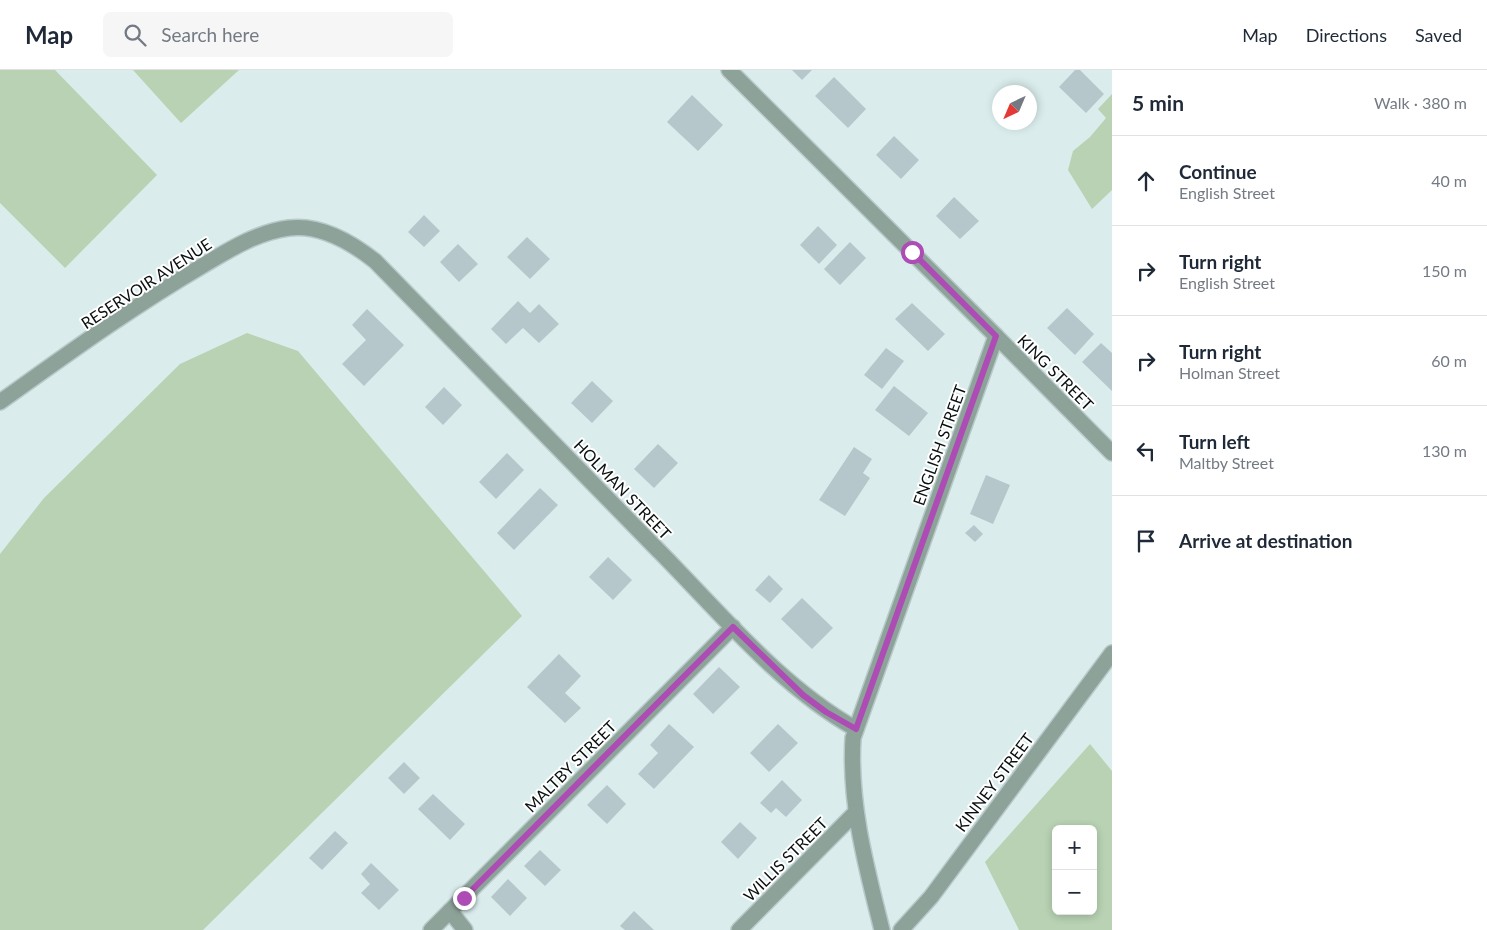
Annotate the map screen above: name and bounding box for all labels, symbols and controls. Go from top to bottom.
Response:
search box [103,12,453,57]
text: Map [25,20,73,49]
icon: search [121,21,149,49]
text: Search here [161,23,259,46]
text: Map [1242,24,1278,46]
text: Directions [1306,24,1387,46]
text: Saved [1415,24,1462,46]
north arrow [992,85,1037,130]
text: 5 min [1132,90,1184,115]
text: Walk · 380 m [1374,93,1467,112]
text: Continue [1179,160,1257,183]
icon: ahead [1132,167,1160,195]
text: 40 m [1431,171,1467,190]
text: English Street [1179,183,1275,202]
street label: RESERVOIR AVENUE [77,234,215,332]
route start [901,241,924,264]
text: Turn right [1179,250,1261,273]
icon: right [1132,257,1160,285]
text: 150 m [1422,261,1467,280]
text: English Street [1179,273,1275,292]
street label: KING STREET [1014,330,1098,414]
text: Turn right [1179,340,1261,363]
icon: right [1132,347,1160,375]
text: 60 m [1431,351,1467,370]
text: Holman Street [1179,363,1280,382]
street label: ENGLISH STREET [908,382,970,508]
text: Turn left [1179,430,1250,453]
street label: HOLMAN STREET [571,435,676,543]
icon: left [1132,437,1160,465]
text: 130 m [1422,441,1467,460]
text: Maltby Street [1179,453,1274,472]
icon: arrive [1132,527,1160,555]
text: Arrive at destination [1179,529,1352,552]
street label: MALTBY STREET [520,716,620,816]
street label: KINNEY STREET [951,729,1038,835]
street label: WILLIS STREET [739,813,831,905]
map controls [1052,825,1097,915]
button: + [1052,825,1097,870]
button: − [1052,870,1097,915]
route end [453,887,476,910]

